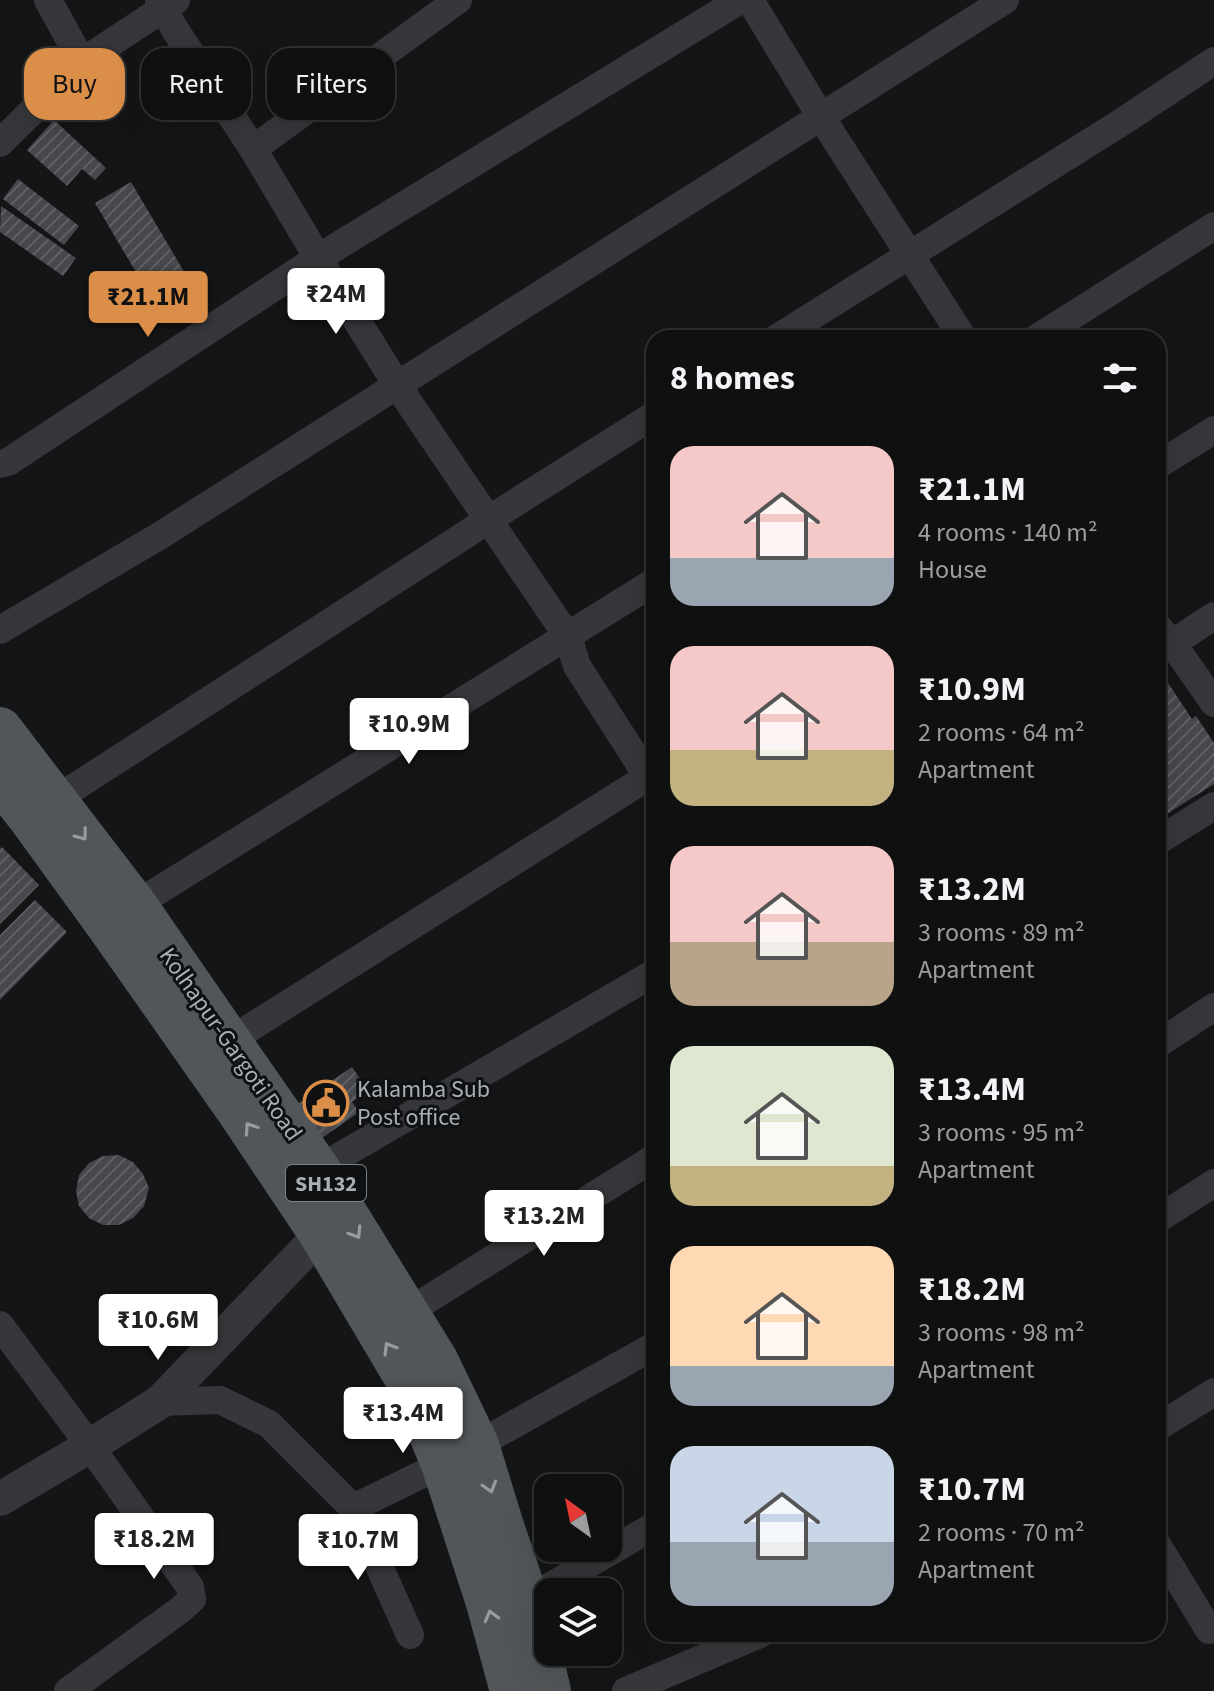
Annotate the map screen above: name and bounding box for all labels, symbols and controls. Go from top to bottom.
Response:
chip: Buy [24,48,125,120]
chip: Rent [141,48,251,120]
chip: Filters [267,48,395,120]
pin: ₹24M [289,268,383,336]
pin: ₹21.1M [83,271,213,339]
text: ₹24M [306,275,367,312]
text: ₹21.1M [107,278,189,315]
text: 8 homes [670,354,795,403]
icon: filters [1098,356,1142,400]
text: ₹21.1M [918,465,1026,514]
icon: home [734,478,830,574]
text: 4 rooms · 140 m² [918,514,1097,551]
text: House [918,551,987,588]
text: ₹10.9M [918,665,1026,714]
icon: home [734,678,830,774]
pin: ₹10.9M [344,698,474,766]
text: ₹10.9M [368,705,450,742]
text: 2 rooms · 64 m² [918,714,1085,751]
text: Apartment [918,751,1035,788]
one-way arrow [72,826,86,841]
text: ₹13.2M [918,865,1026,914]
icon: home [734,878,830,974]
text: 3 rooms · 89 m² [918,914,1085,951]
street label: Kolhapur-Gargoti Road [151,940,311,1148]
text: Apartment [918,951,1035,988]
text: ₹13.4M [918,1065,1026,1114]
place label: Kalamba Sub Post office [357,1072,490,1135]
icon: home [734,1078,830,1174]
public building icon: Kalamba Sub Post office [302,1079,350,1127]
text: 3 rooms · 95 m² [918,1114,1085,1151]
one-way arrow [245,1122,260,1137]
text: Apartment [918,1151,1035,1188]
road number: SH132 [286,1165,366,1201]
pin: ₹13.2M [479,1190,609,1258]
text: ₹13.2M [503,1197,585,1234]
one-way arrow [347,1224,362,1239]
text: ₹18.2M [918,1265,1026,1314]
icon: home [734,1278,830,1374]
pin: ₹10.6M [93,1294,223,1362]
text: ₹10.6M [117,1301,199,1338]
text: 3 rooms · 98 m² [918,1314,1085,1351]
one-way arrow [383,1342,399,1356]
text: Apartment [918,1351,1035,1388]
pin: ₹13.4M [338,1387,468,1455]
text: ₹13.4M [362,1394,444,1431]
text: ₹10.7M [918,1465,1026,1514]
north arrow [534,1474,622,1562]
map controls [534,1474,622,1666]
icon: home [734,1478,830,1574]
one-way arrow [481,1479,497,1493]
pin: ₹18.2M [89,1513,219,1581]
pin: ₹10.7M [293,1514,423,1582]
text: 2 rooms · 70 m² [918,1514,1085,1551]
text: ₹18.2M [113,1520,195,1557]
text: ₹10.7M [317,1521,399,1558]
text: Apartment [918,1551,1035,1588]
button: layers [534,1578,622,1666]
one-way arrow [484,1609,501,1623]

